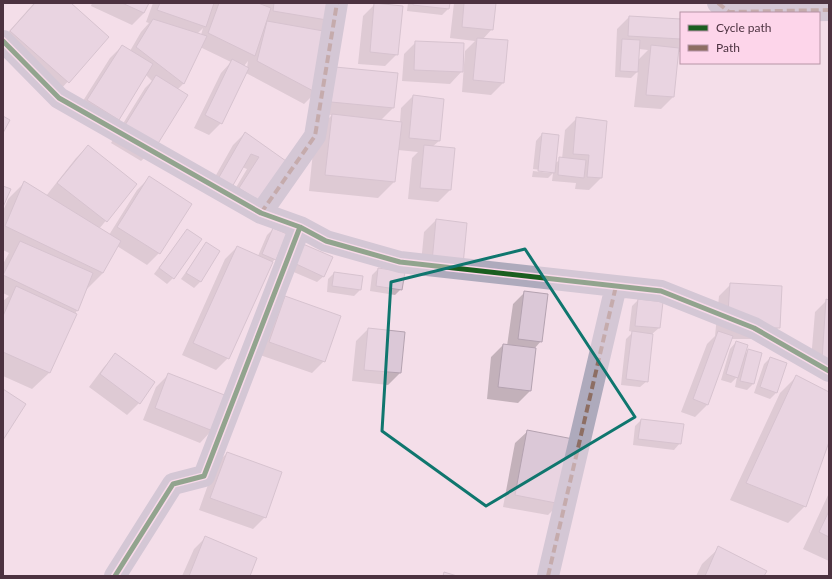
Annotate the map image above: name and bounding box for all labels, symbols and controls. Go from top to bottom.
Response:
legend [680,12,820,64]
text: Cycle path [716,20,771,35]
text: Path [716,40,740,55]

